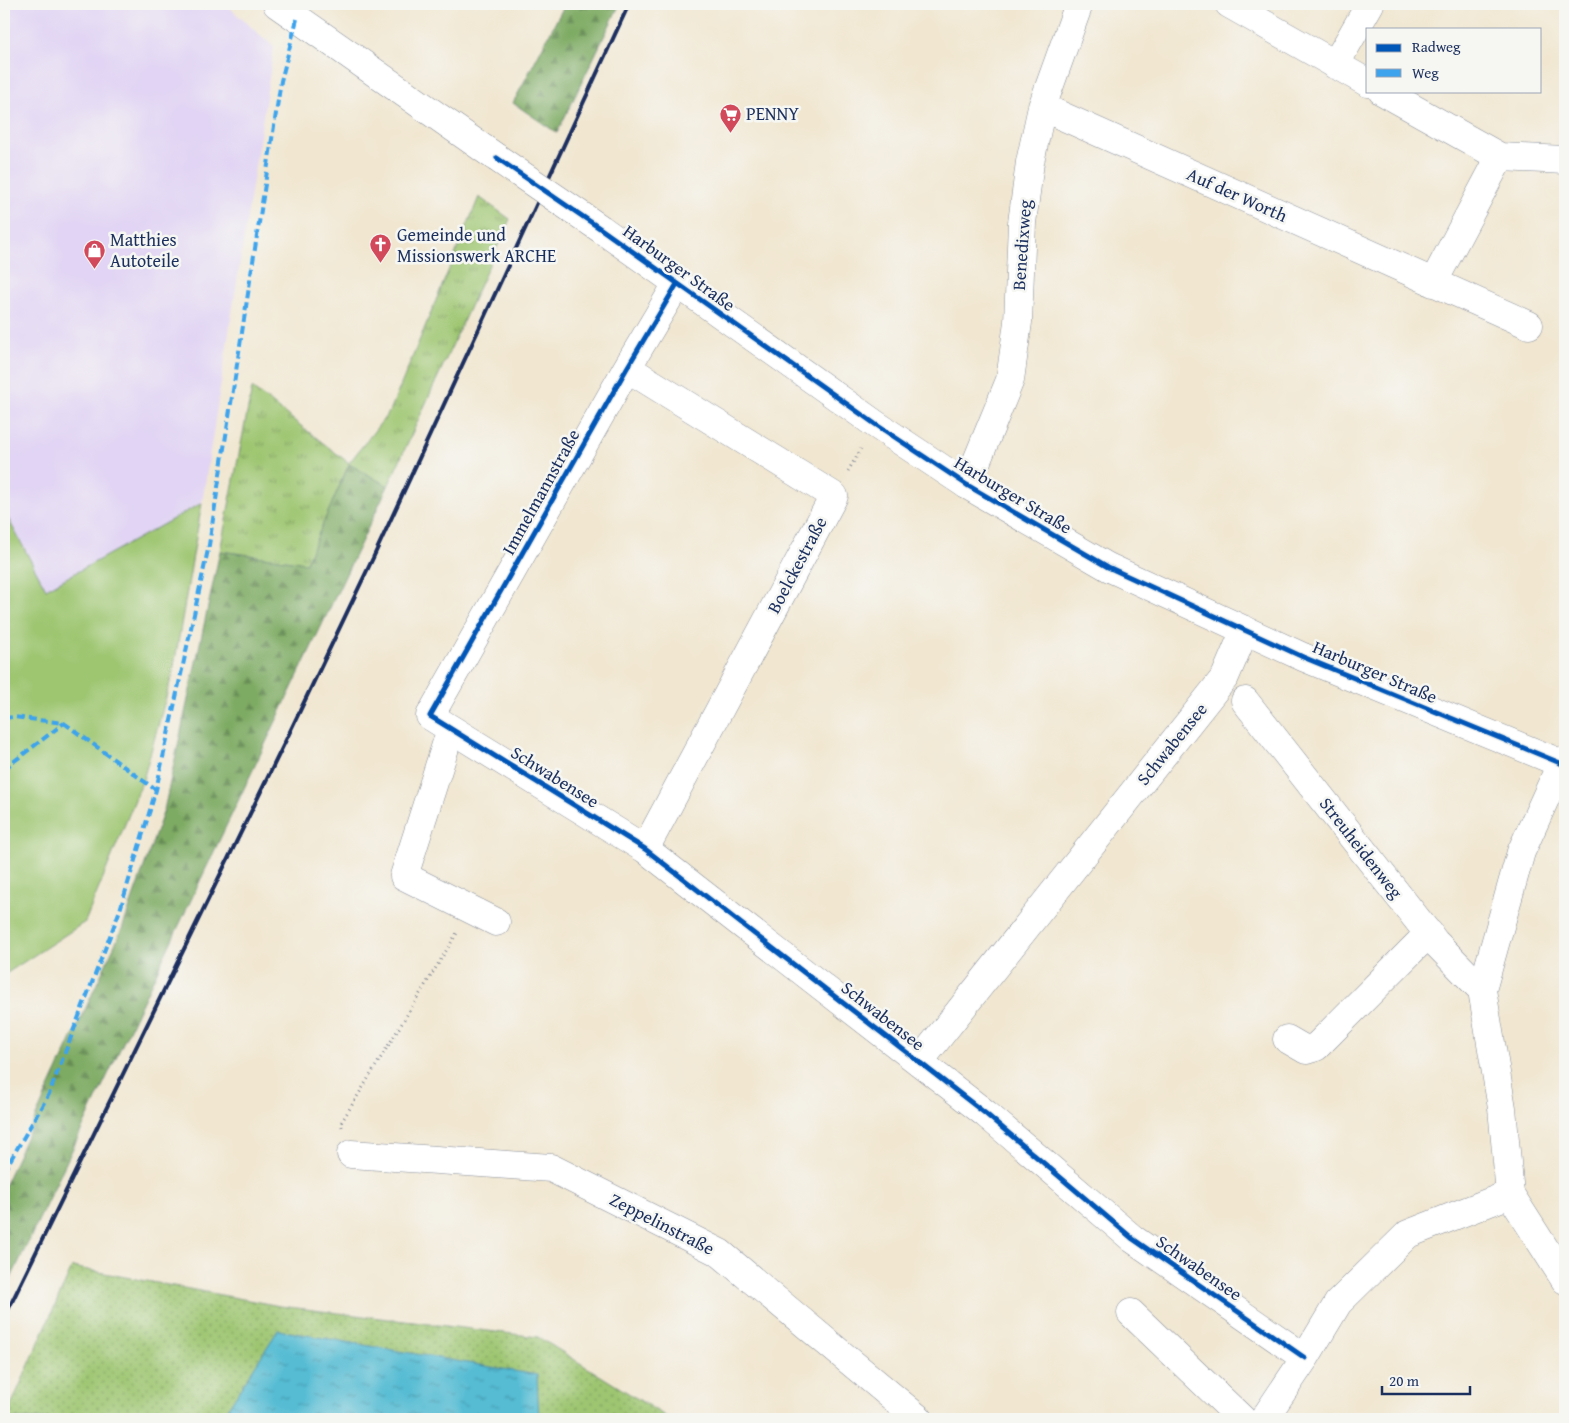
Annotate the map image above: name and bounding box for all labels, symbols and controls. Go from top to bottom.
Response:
legend [1366,28,1542,92]
text: Radweg [1412,36,1461,57]
text: Weg [1412,62,1439,83]
place label: PENNY [746,100,799,127]
supermarket icon: PENNY [718,102,742,133]
street label: Auf der Worth [1183,160,1292,229]
street label: Benedixweg [1005,199,1038,291]
street label: Harburger Straße [618,218,741,318]
place label: Gemeinde und Missionswerk ARCHE [397,221,556,269]
place label: Matthies Autoteile [110,226,180,274]
church icon: Gemeinde und Missionswerk ARCHE [369,233,393,264]
shop icon: Matthies Autoteile [82,238,106,269]
street label: Immelmannstraße [495,424,586,560]
street label: Harburger Straße [949,449,1077,540]
street label: Boelckestraße [760,512,833,618]
street label: Harburger Straße [1309,633,1442,710]
street label: Schwabensee [1130,697,1213,791]
street label: Schwabensee [506,739,605,814]
street label: Streuheidenweg [1313,791,1410,904]
street label: Schwabensee [836,974,931,1057]
street label: Zeppelinstraße [605,1186,719,1262]
street label: Schwabensee [1151,1228,1248,1307]
scale bar [1382,1363,1469,1395]
text: 20 m [1389,1370,1420,1391]

